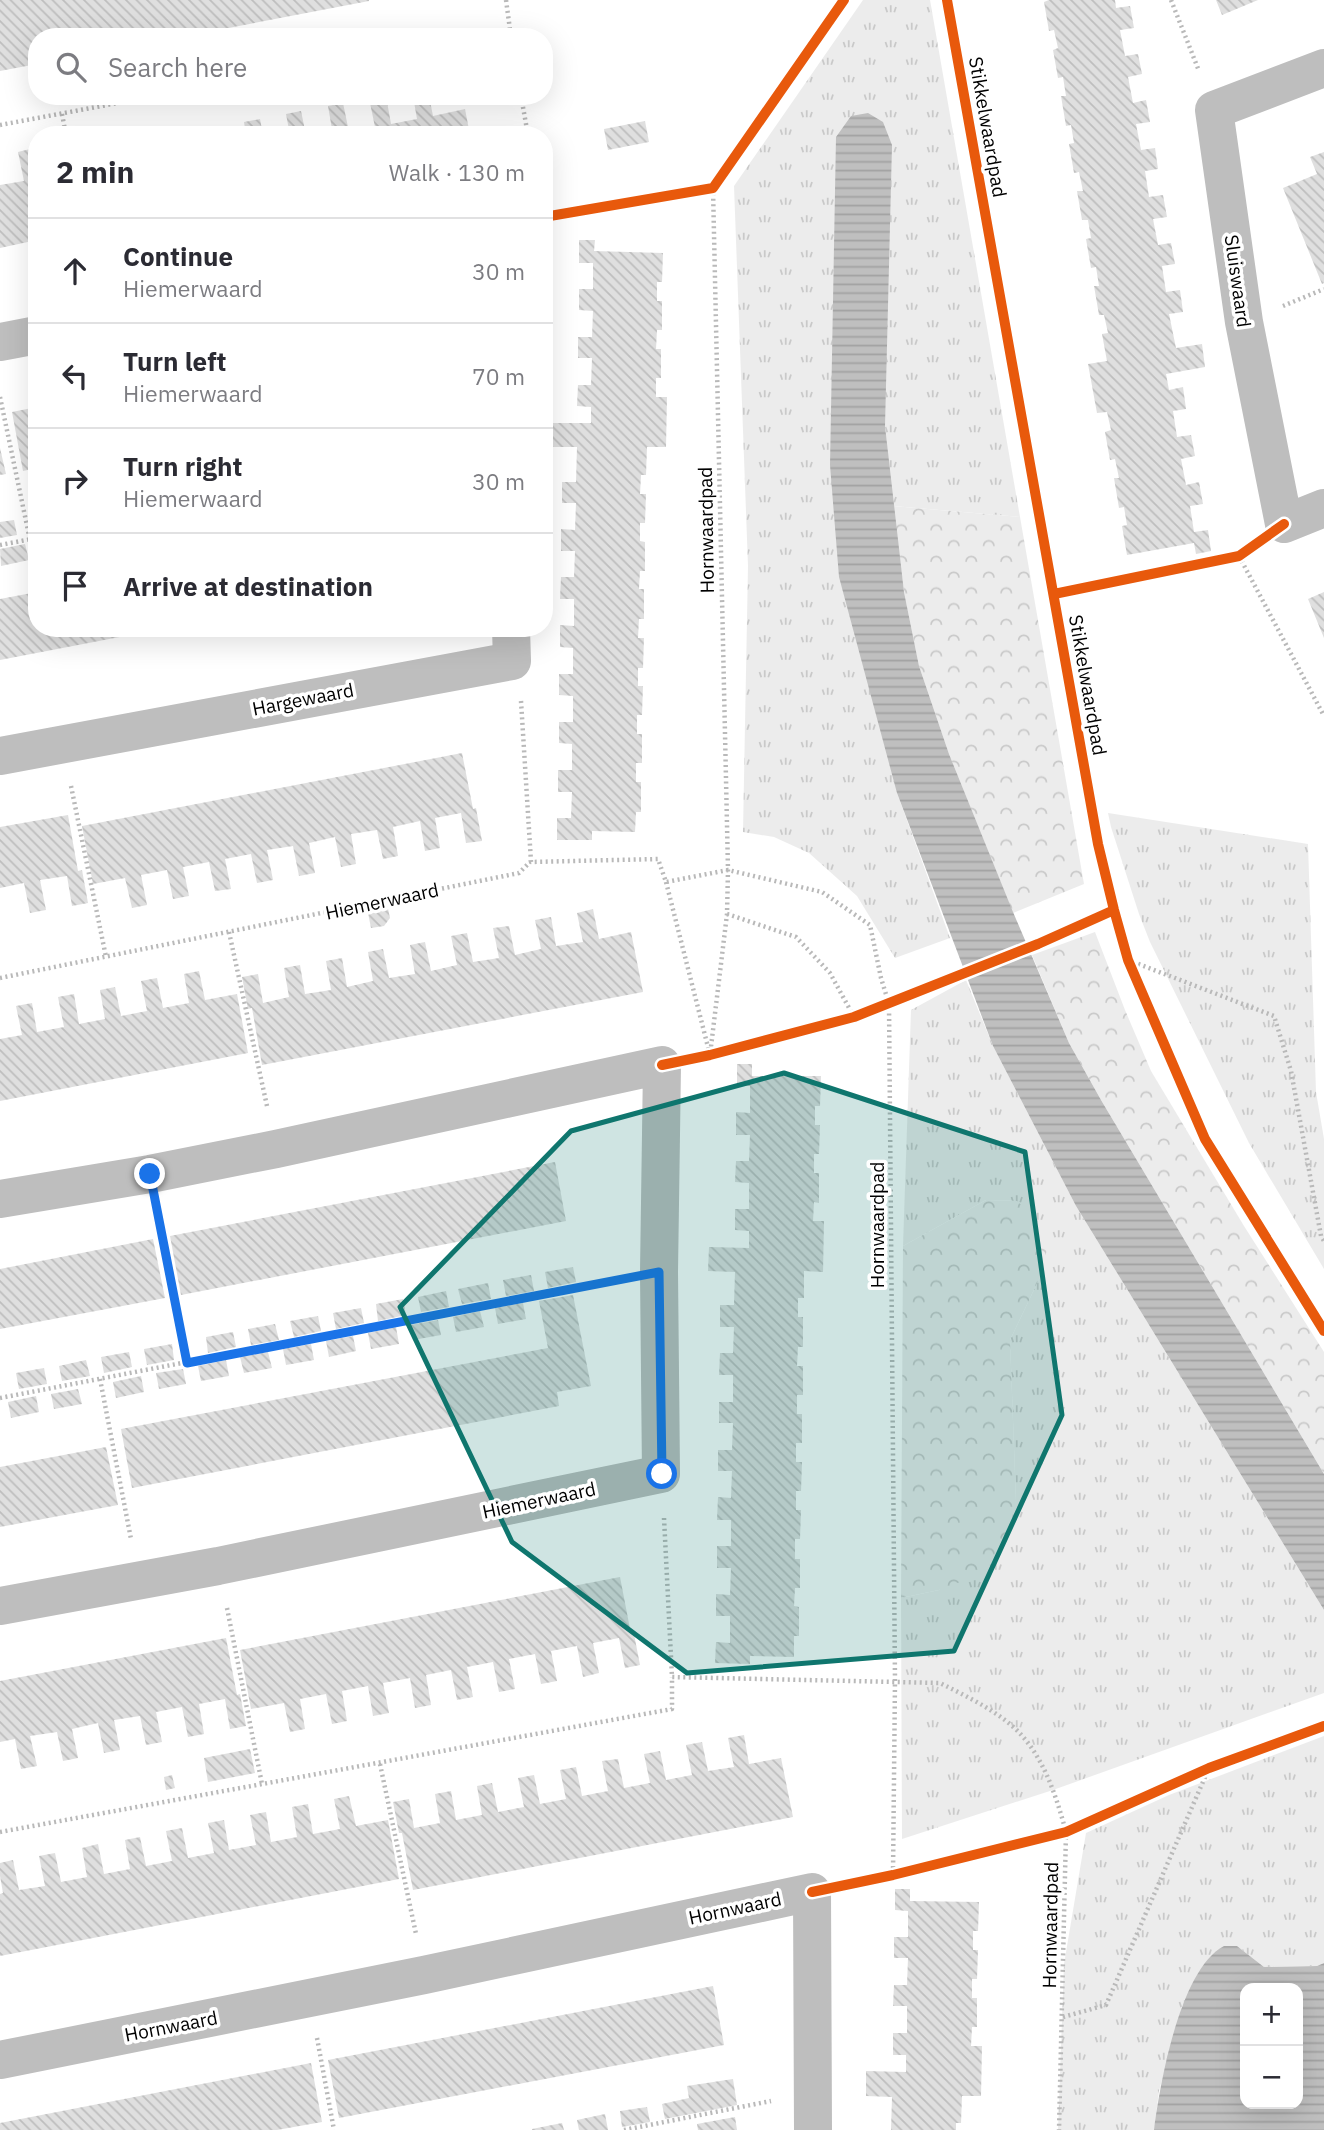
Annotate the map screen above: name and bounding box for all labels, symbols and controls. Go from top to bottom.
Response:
search box [28,28,553,105]
icon: search [52,48,90,86]
text: Search here [108,50,247,84]
street label: Stikkelwaardpad [964,55,1012,199]
text: 2 min [56,152,134,191]
text: Walk · 130 m [389,157,525,187]
street label: Sluiswaard [1220,233,1256,329]
text: Continue [123,239,233,273]
icon: ahead [56,252,94,290]
text: 30 m [472,256,525,286]
text: Hiemerwaard [123,273,263,303]
text: Turn left [123,344,226,378]
icon: left [56,357,94,395]
text: 70 m [472,361,525,391]
text: Hiemerwaard [123,378,263,408]
text: Turn right [123,449,242,483]
icon: right [56,462,94,500]
text: 30 m [472,466,525,496]
street label: Hornwaardpad [693,467,719,593]
text: Hiemerwaard [123,483,263,513]
icon: arrive [56,567,94,605]
text: Arrive at destination [123,569,373,603]
street label: Stikkelwaardpad [1064,613,1112,757]
street label: Hargewaard [250,677,356,721]
street label: Hiemerwaard [323,877,441,925]
route end [134,1158,165,1189]
street label: Hornwaardpad [865,1162,889,1288]
route start [646,1458,677,1489]
street label: Hiemerwaard [480,1476,598,1524]
street label: Hornwaardpad [1037,1862,1063,1988]
street label: Hornwaard [686,1886,784,1930]
map controls [1240,1983,1303,2109]
button: + [1240,1983,1303,2046]
street label: Hornwaard [122,2005,220,2047]
button: − [1240,2046,1303,2109]

